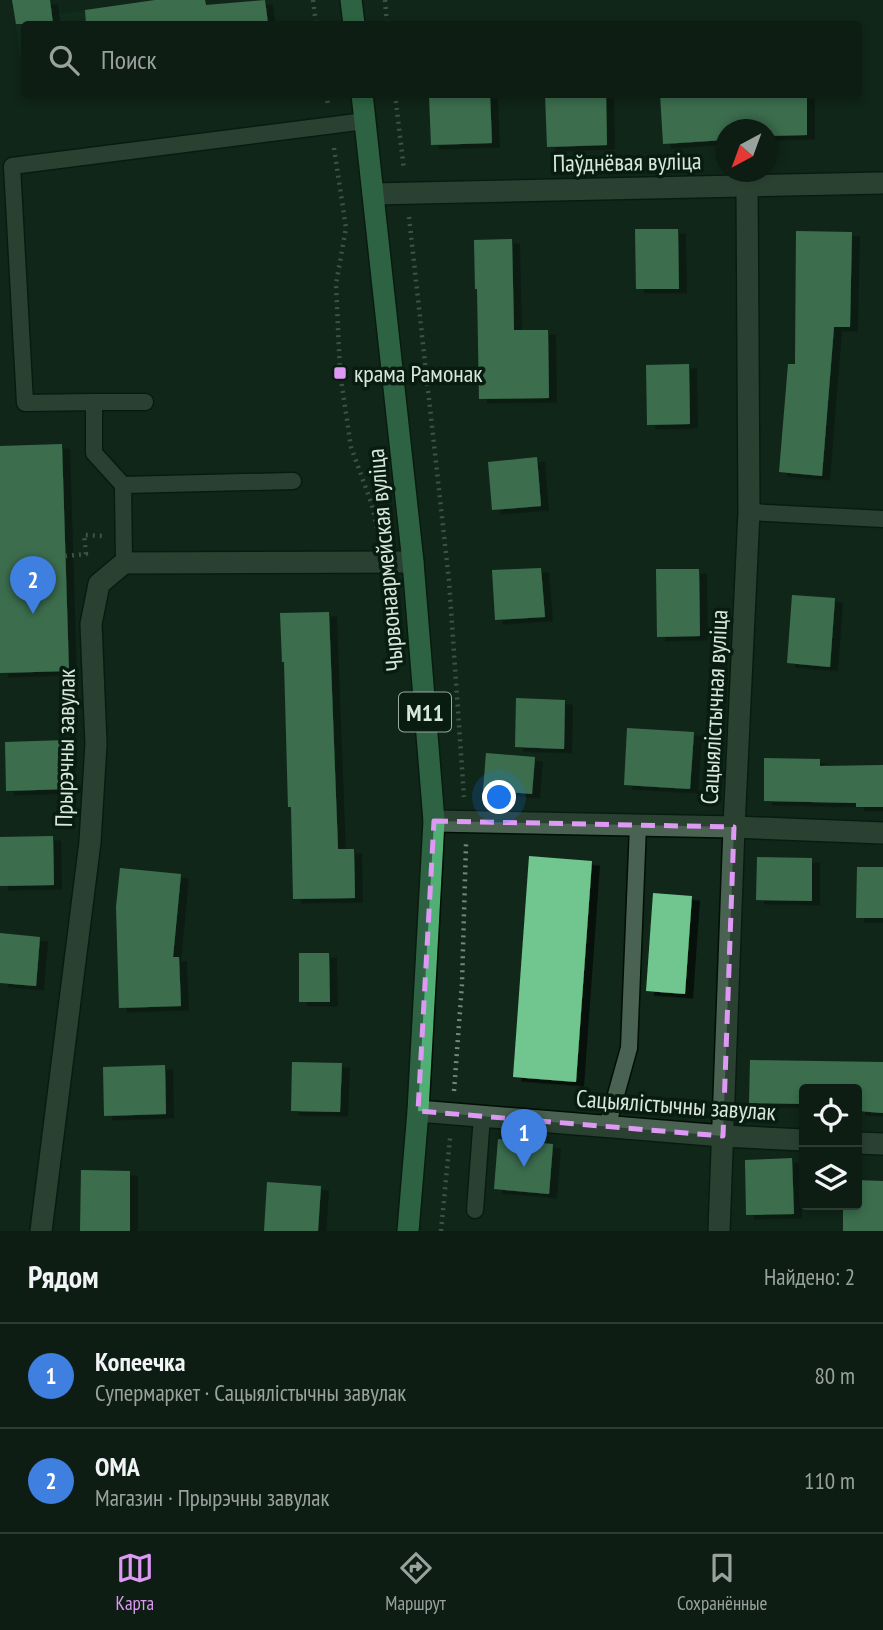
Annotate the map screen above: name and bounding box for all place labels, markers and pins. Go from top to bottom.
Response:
place label: крама Рамонак [354,358,483,389]
marker: крама Рамонак [332,365,348,381]
pin: 2 [10,556,56,614]
pin: 1 [501,1109,547,1167]

